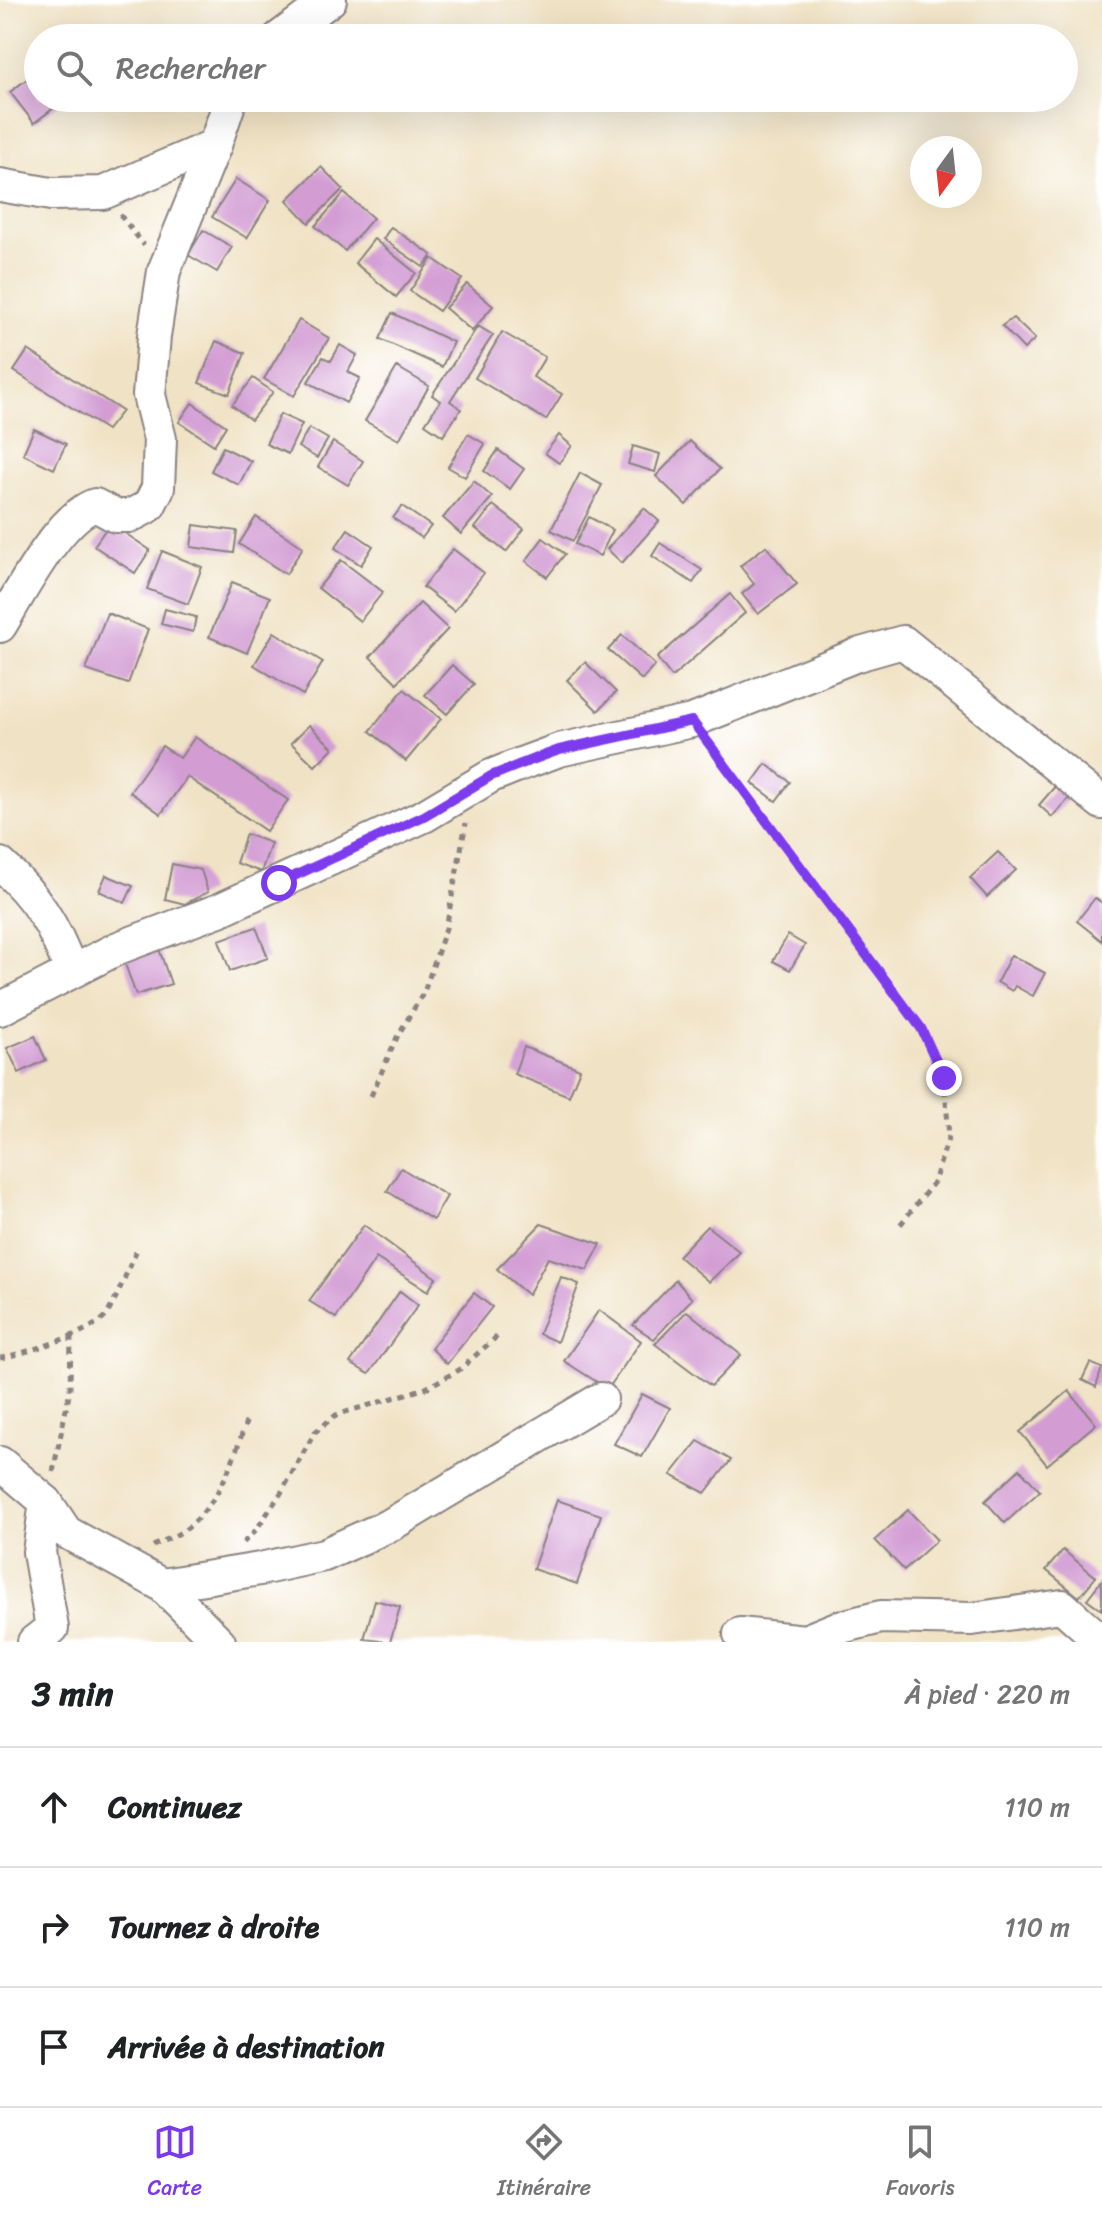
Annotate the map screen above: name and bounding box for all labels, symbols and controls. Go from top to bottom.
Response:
search box [24,24,1078,112]
text: Rechercher [116,41,266,95]
icon: search [52,46,96,90]
north arrow [910,136,982,208]
route start [261,865,297,901]
route end [926,1060,962,1096]
text: 3 min [32,1664,113,1724]
text: À pied · 220 m [905,1671,1070,1717]
text: Continuez [108,1780,242,1834]
text: 110 m [1005,1784,1070,1830]
icon: ahead [32,1785,76,1829]
text: Tournez à droite [108,1900,319,1954]
text: 110 m [1005,1904,1070,1950]
icon: right [32,1905,76,1949]
text: Arrivée à destination [108,2020,385,2074]
icon: arrive [32,2025,76,2069]
tab: Carte [147,2120,202,2207]
tab: Itinéraire [497,2120,591,2207]
tab: Favoris [886,2120,955,2207]

